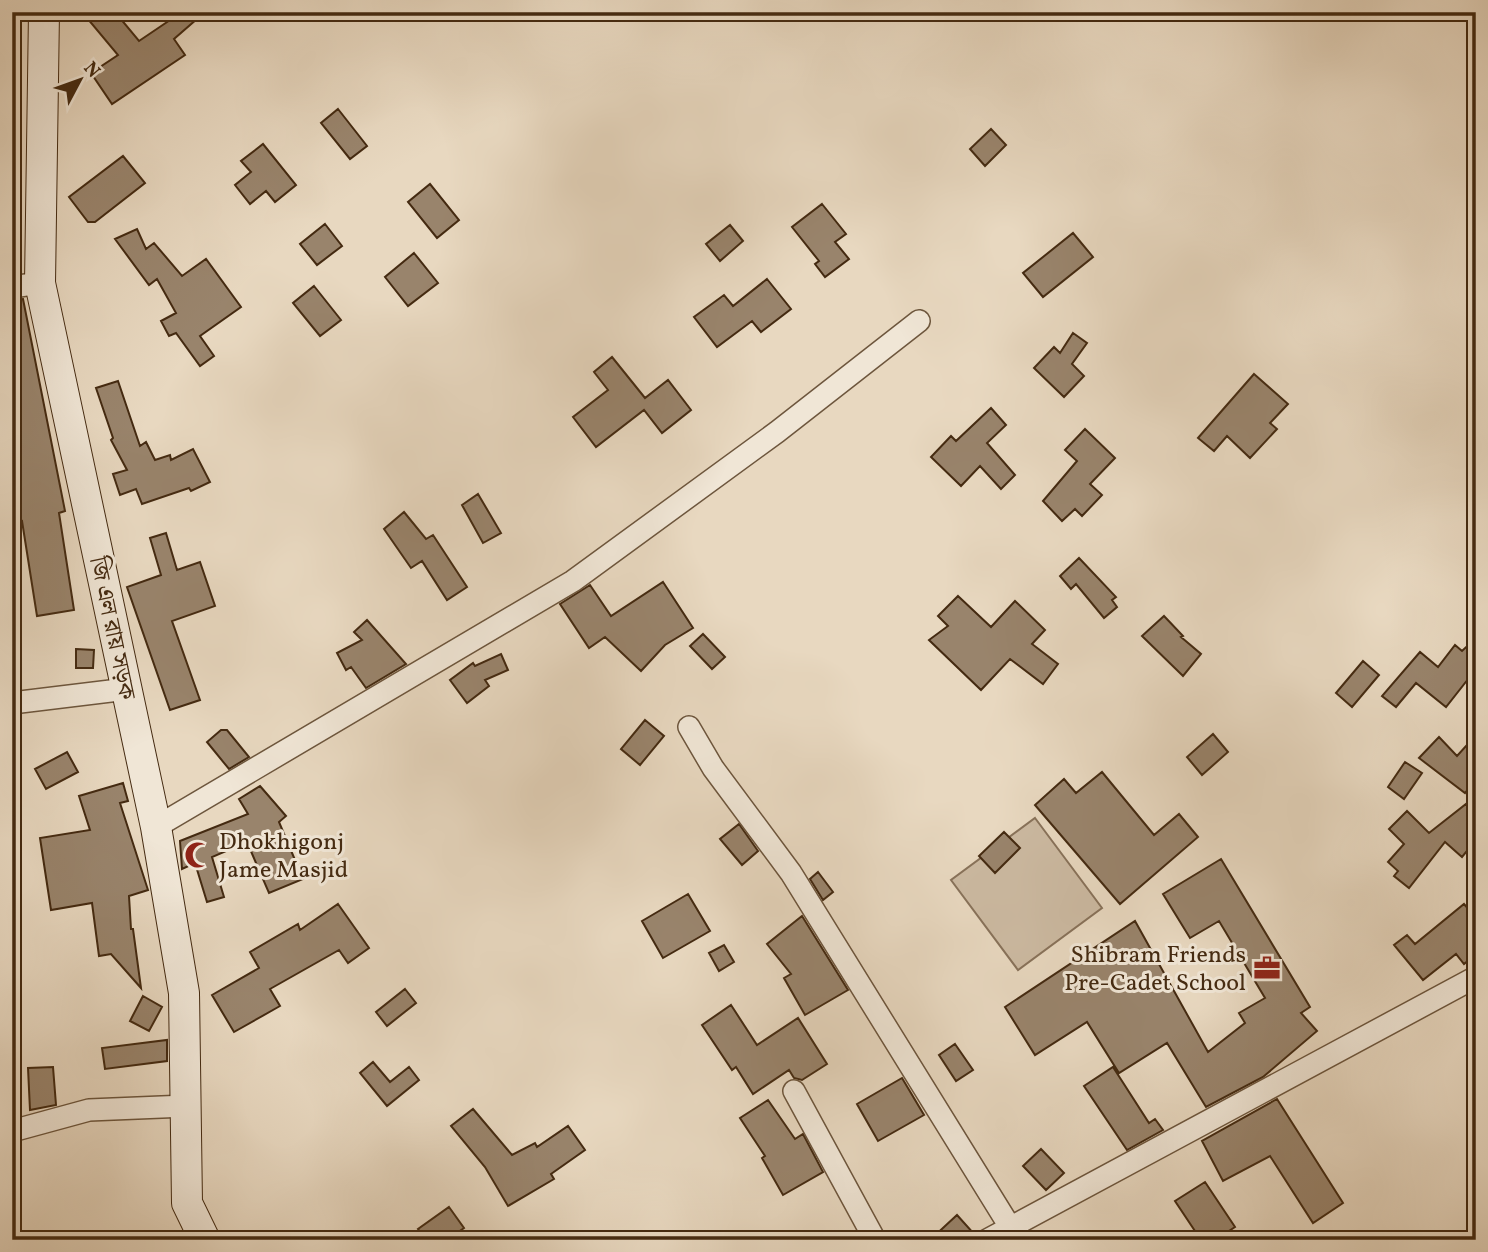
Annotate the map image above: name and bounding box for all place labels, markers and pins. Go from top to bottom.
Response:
place label: Dhokhigonj Jame Masjid [219,826,348,888]
mosque icon: Dhokhigonj Jame Masjid [183,840,213,870]
place label: Shibram Friends Pre-Cadet School [1064,939,1246,1001]
office icon: Shibram Friends Pre-Cadet School [1252,953,1282,983]

